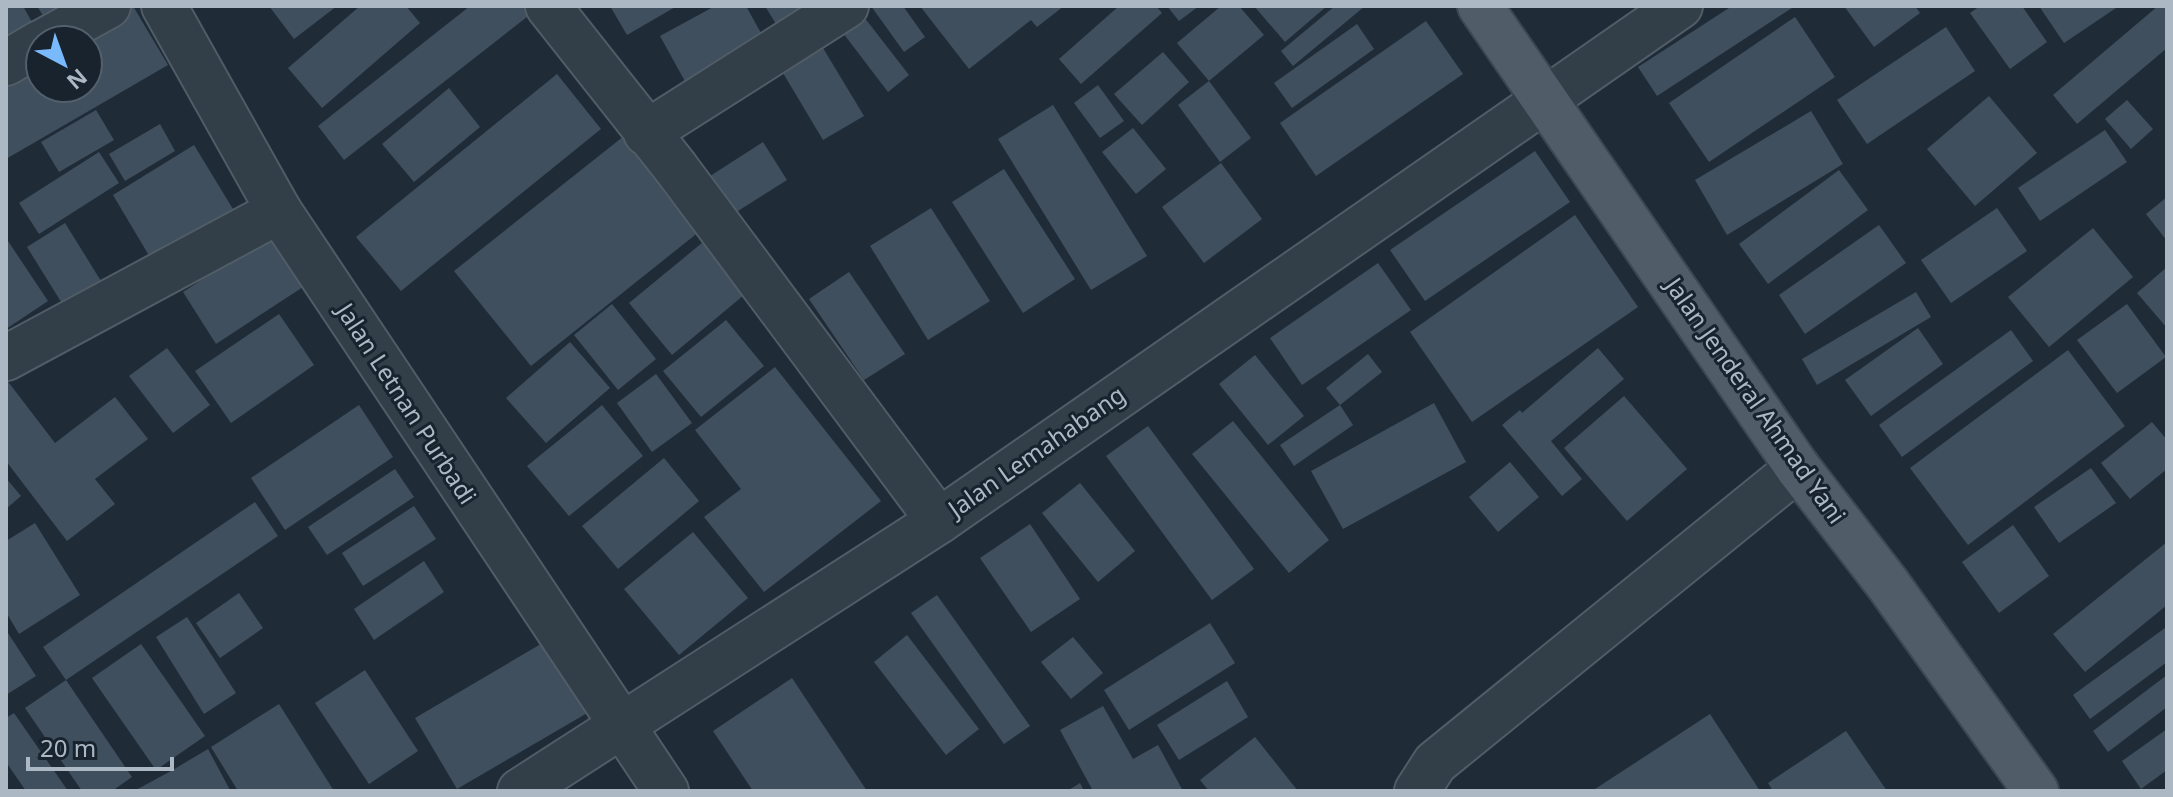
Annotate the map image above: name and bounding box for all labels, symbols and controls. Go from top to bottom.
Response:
north arrow [24,24,104,104]
text: N [61,63,94,97]
street label: Jalan Jenderal Ahmad Yani [1657,269,1854,530]
street label: Jalan Letnan Purbadi [329,295,485,510]
street label: Jalan Lemahabang [939,377,1131,525]
scale bar [28,721,172,771]
text: 20 m [40,731,96,764]

